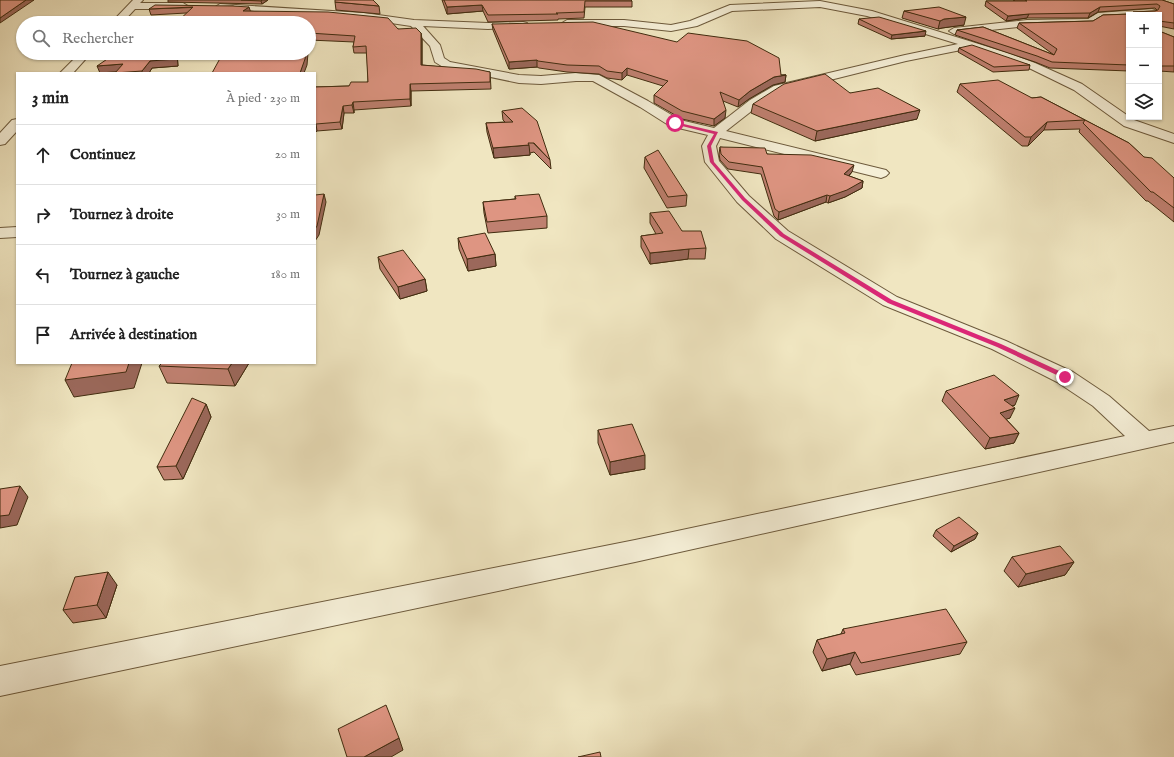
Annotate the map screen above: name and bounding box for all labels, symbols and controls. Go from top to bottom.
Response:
map controls [1126,12,1162,120]
button: + [1126,12,1162,48]
search box [16,16,316,60]
icon: search [30,27,52,49]
text: Rechercher [62,29,134,48]
button: − [1126,48,1162,84]
button: layers [1126,84,1162,120]
text: 3 min [32,88,69,109]
text: À pied · 230 m [226,90,300,107]
route start [666,114,684,132]
icon: ahead [32,144,54,166]
text: Continuez [70,145,135,164]
text: 20 m [275,146,300,163]
icon: right [32,204,54,226]
text: Tournez à droite [70,205,173,224]
text: 30 m [276,206,300,223]
icon: left [32,264,54,286]
text: Tournez à gauche [70,265,179,284]
text: 180 m [271,266,300,283]
icon: arrive [32,324,54,346]
text: Arrivée à destination [70,325,197,344]
route end [1056,368,1074,386]

